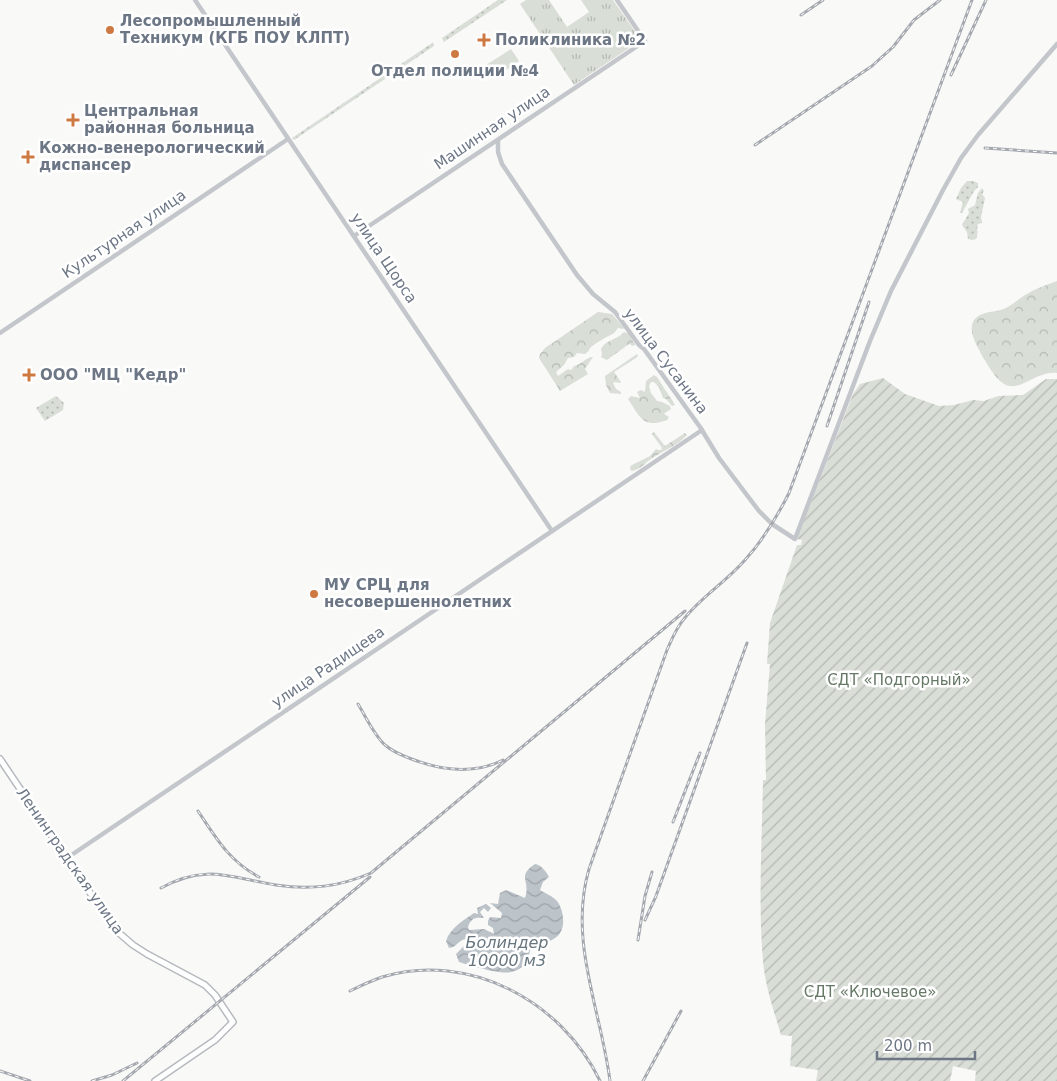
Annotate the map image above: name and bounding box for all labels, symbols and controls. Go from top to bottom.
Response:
place label: Лесопромышленный Техникум (КГБ ПОУ КЛПТ) [120,12,350,47]
marker: Лесопромышленный Техникум (КГБ ПОУ КЛПТ) [104,24,116,36]
place label: Поликлиника №2 [495,31,646,49]
marker: Поликлиника №2 [477,33,491,47]
marker: Отдел полиции №4 [449,48,461,60]
place label: Отдел полиции №4 [371,62,539,80]
street label: Машинная улица [431,83,553,173]
place label: Центральная районная больница [84,102,255,137]
marker: Центральная районная больница [66,113,80,127]
place label: Кожно-венерологический диспансер [39,139,265,174]
marker: Кожно-венерологический диспансер [21,150,35,164]
street label: Культурная улица [59,186,189,282]
street label: улица Щорса [347,209,421,307]
street label: улица Сусанина [620,305,712,417]
place label: ООО "МЦ "Кедр" [40,366,186,384]
marker: ООО "МЦ "Кедр" [22,368,36,382]
place label: МУ СРЦ для несовершеннолетних [324,576,512,611]
marker: МУ СРЦ для несовершеннолетних [308,588,320,600]
street label: улица Радищева [268,623,388,711]
park label: СДТ «Подгорный» [827,671,971,689]
street label: Ленинградская улица [13,784,127,938]
water label: Болиндер 10000 м3 [466,933,548,970]
park label: СДТ «Ключевое» [804,983,936,1001]
scale bar [877,1028,974,1060]
text: 200 m [884,1037,932,1055]

